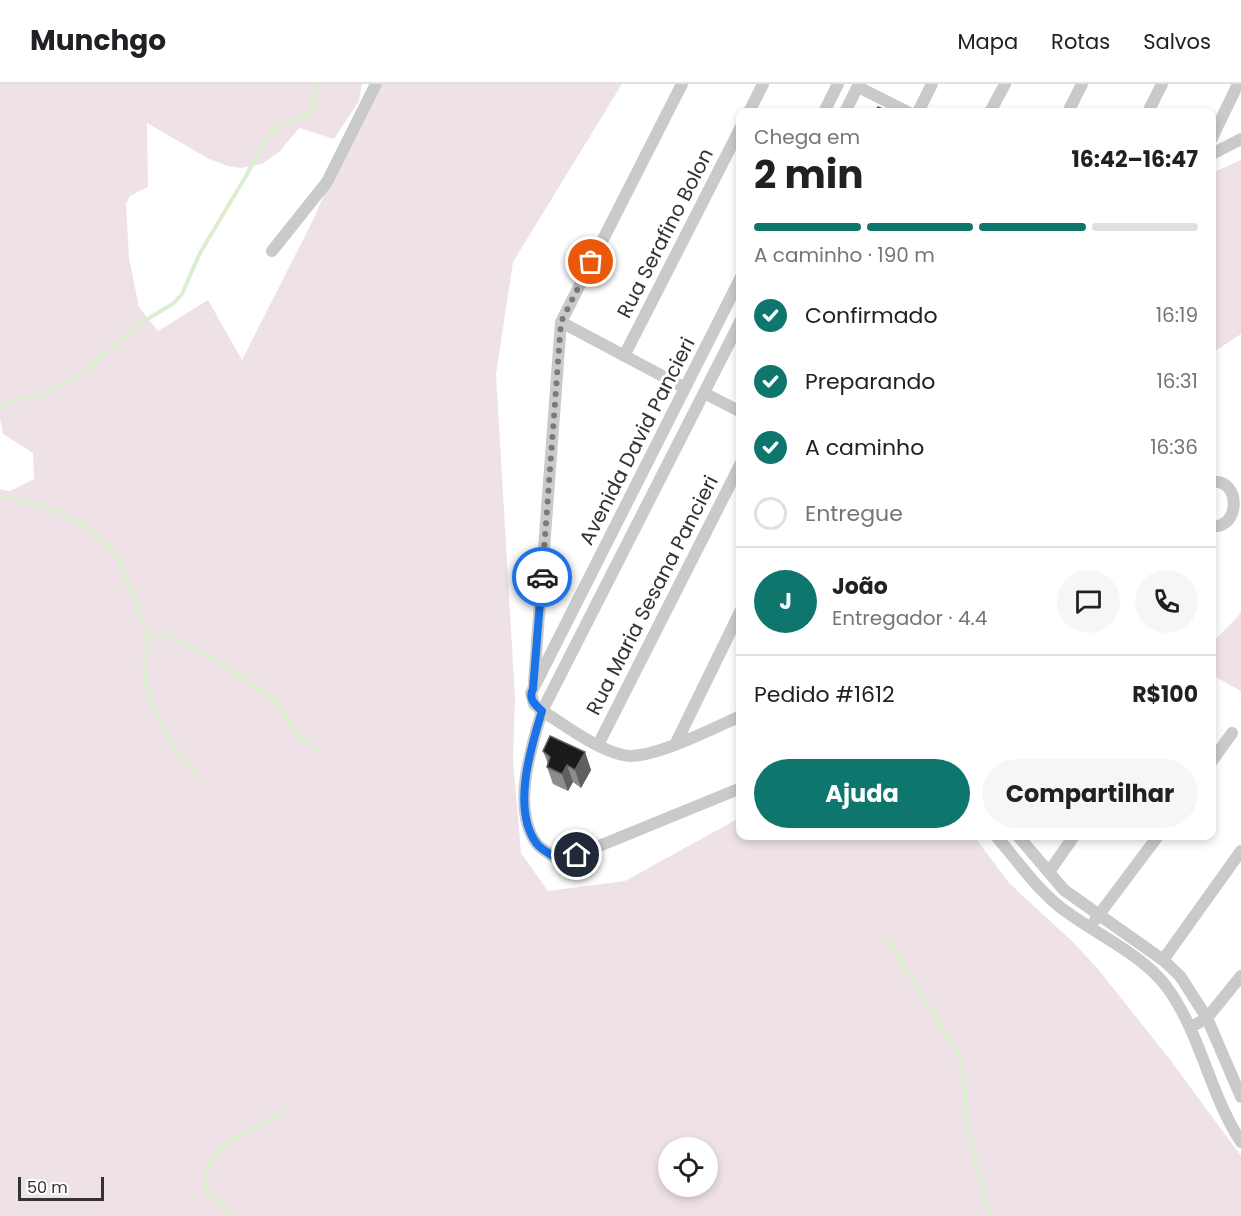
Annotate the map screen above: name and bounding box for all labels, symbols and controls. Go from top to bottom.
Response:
text: Munchgo [30,21,166,60]
text: Mapa [957,27,1018,56]
text: Rotas [1051,27,1110,56]
text: Salvos [1143,27,1211,56]
text: Chega em [754,123,860,151]
street label: Rua Serafino Bolon [610,143,720,323]
text: 16:42–16:47 [1072,144,1198,175]
text: 2 min [754,147,864,202]
pin [565,236,616,287]
text: A caminho · 190 m [754,241,935,269]
icon: bag [574,245,607,278]
icon: check [754,299,787,332]
text: Confirmado [805,300,938,331]
text: 16:19 [1156,301,1198,329]
street label: Avenida David Pancieri [572,332,702,550]
icon: check [754,365,787,398]
text: Preparando [805,366,935,397]
text: 16:31 [1156,367,1198,395]
icon: check [754,431,787,464]
text: A caminho [805,432,924,463]
text: 16:36 [1150,433,1198,461]
street label: Rua Maria Sesana Pancieri [579,470,725,720]
text: Entregue [805,498,903,529]
courier [512,547,572,607]
icon: car [526,561,559,594]
button: chat [1057,570,1120,633]
button: phone [1135,570,1198,633]
text: João [832,571,888,602]
text: J [779,586,792,617]
text: Entregador · 4.4 [832,604,987,632]
text: Pedido #1612 [754,679,895,710]
text: R$100 [1132,679,1198,710]
button: Ajuda [754,759,970,828]
button: Compartilhar [982,759,1198,828]
pin [551,829,602,880]
icon: home [560,838,593,871]
map controls [658,1137,718,1197]
button: locate [658,1137,718,1197]
scale bar [18,1174,104,1202]
text: 50 m [27,1176,68,1199]

